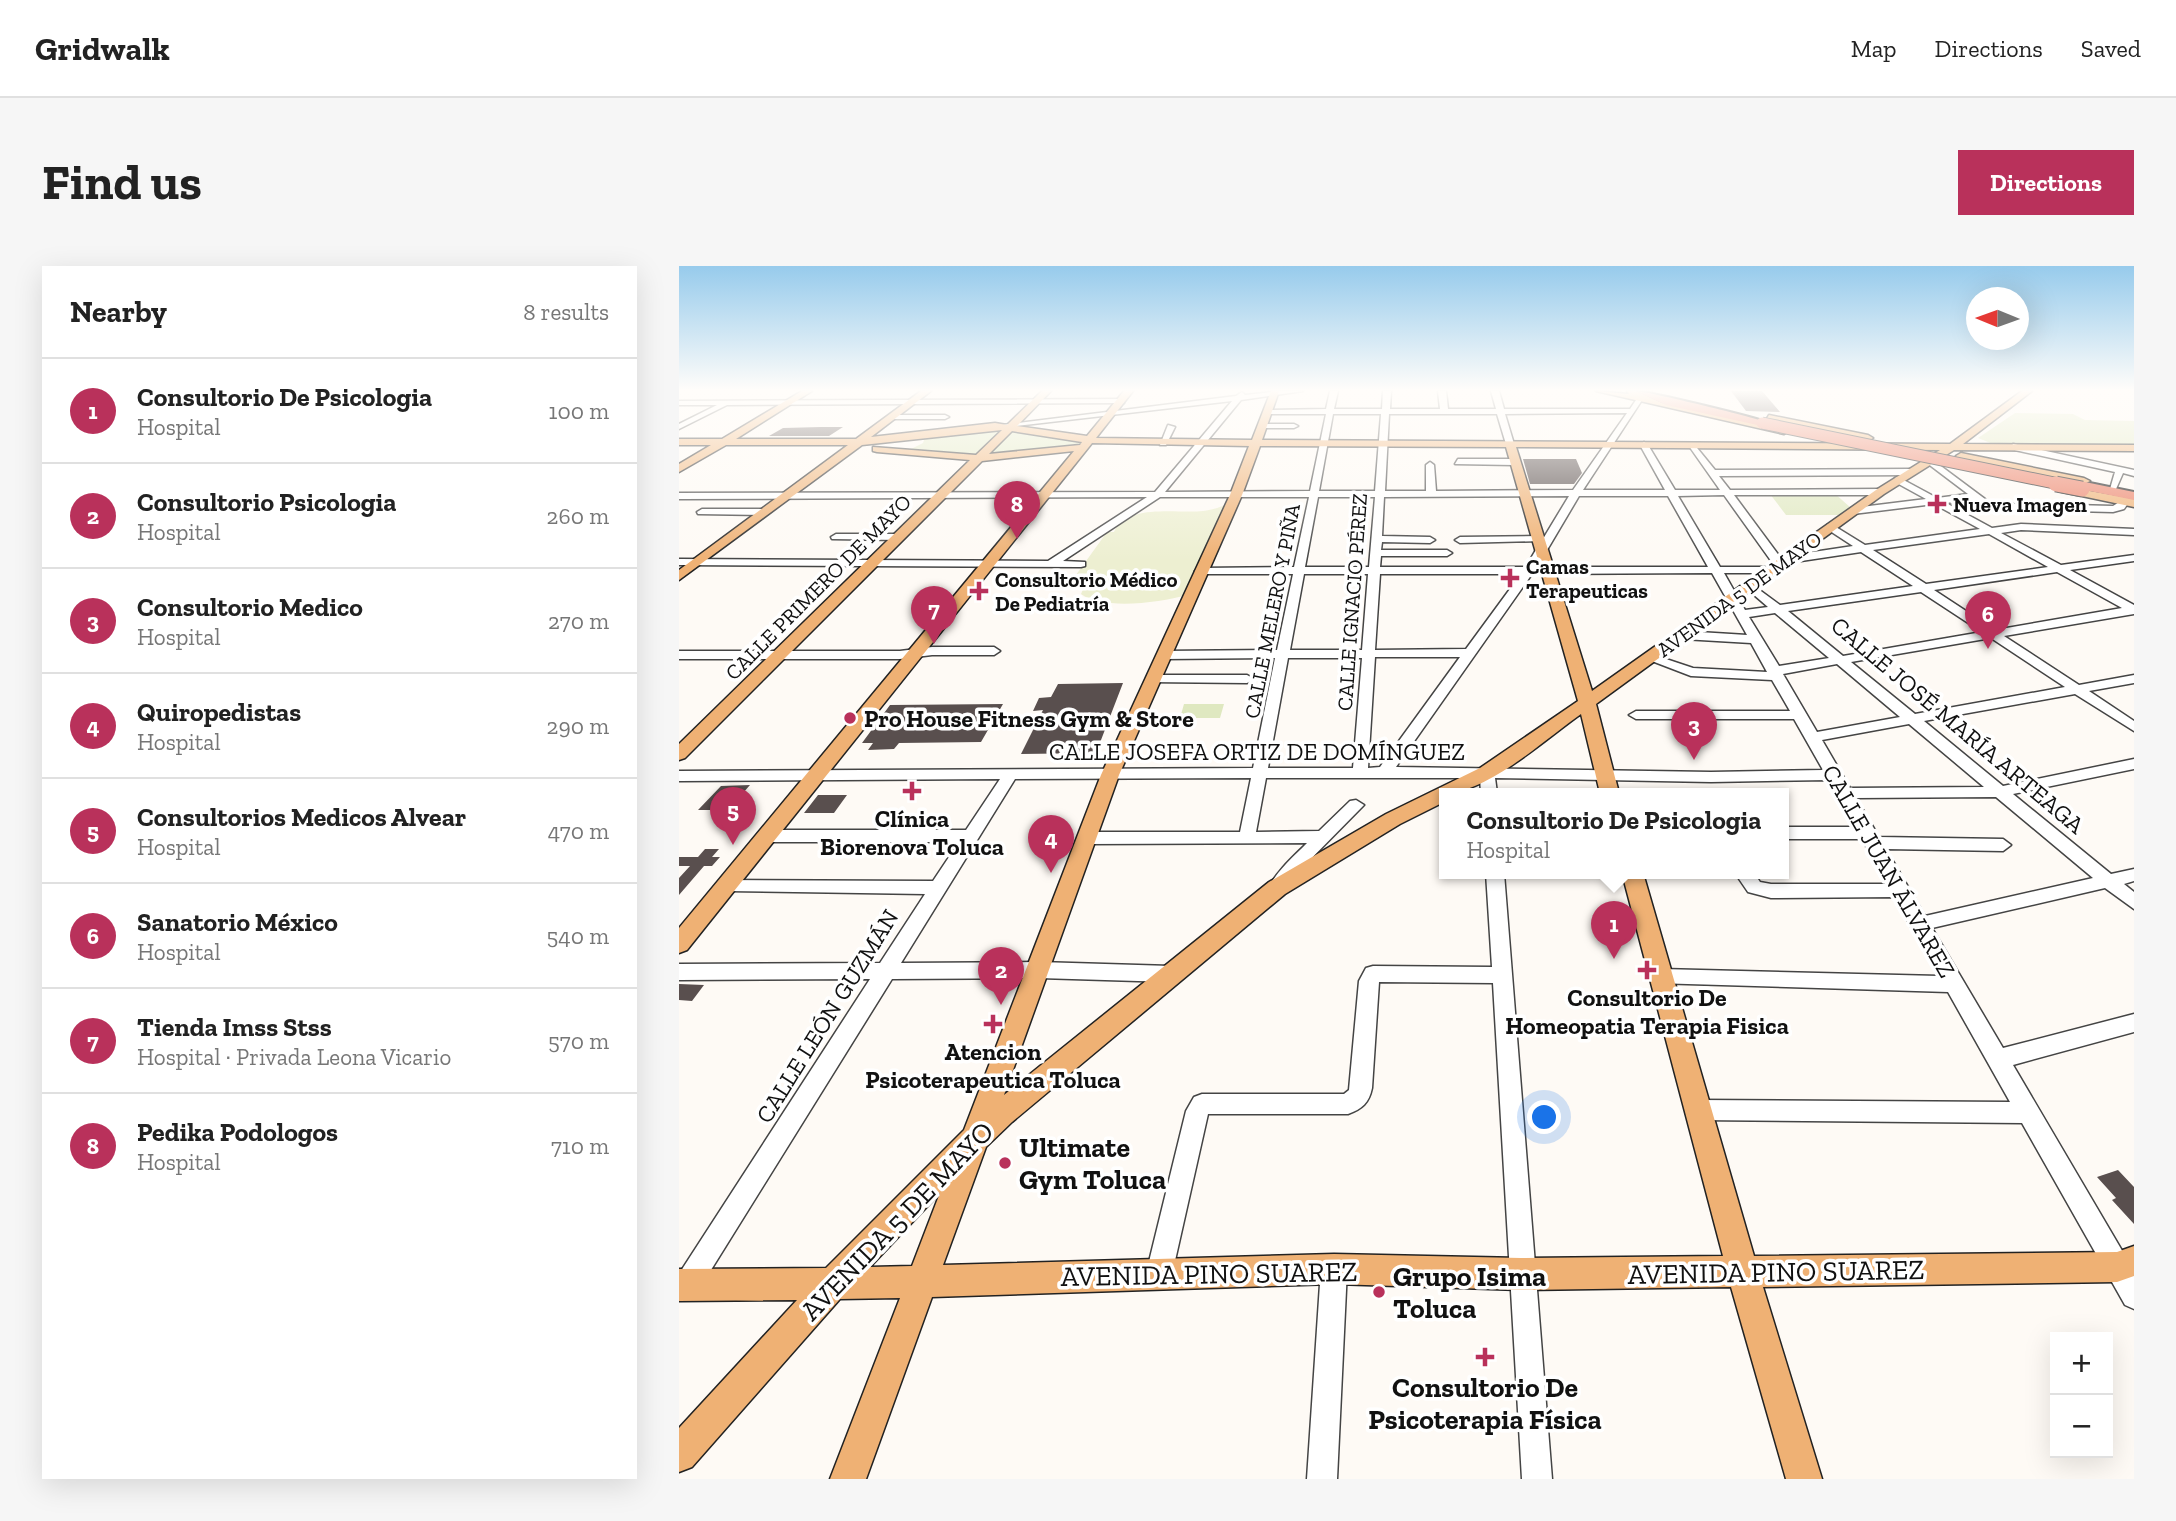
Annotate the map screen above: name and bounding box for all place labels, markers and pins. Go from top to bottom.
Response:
pin: 8 [994,481,1040,539]
place label: Nueva Imagen [1953,492,2088,517]
marker: Nueva Imagen [1927,494,1947,514]
place label: Camas Terapeuticas [1526,554,1648,603]
place label: Consultorio Médico De Pediatría [995,567,1177,616]
marker: Camas Terapeuticas [1500,568,1520,588]
marker: Consultorio Médico De Pediatría [969,581,989,601]
pin: 7 [911,586,957,644]
pin: 6 [1965,591,2011,649]
pin: 3 [1671,702,1717,760]
place label: Pro House Fitness Gym & Store [864,704,1194,733]
marker: Pro House Fitness Gym & Store [842,710,858,726]
marker: Clínica Biorenova Toluca [902,781,922,801]
pin: 5 [710,787,756,845]
place label: Clínica Biorenova Toluca [820,804,1004,861]
pin: 4 [1028,815,1074,873]
pin: 1 [1591,901,1637,959]
pin: 2 [978,947,1024,1005]
marker: Consultorio De Homeopatia Terapia Fisica [1637,960,1657,980]
place label: Consultorio De Homeopatia Terapia Fisica [1505,983,1789,1040]
marker: Atencion Psicoterapeutica Toluca [983,1014,1003,1034]
place label: Atencion Psicoterapeutica Toluca [865,1037,1121,1094]
place label: Ultimate Gym Toluca [1019,1131,1166,1196]
marker: Ultimate Gym Toluca [997,1155,1013,1171]
place label: Grupo Isima Toluca [1393,1260,1546,1325]
marker: Grupo Isima Toluca [1371,1284,1387,1300]
marker: Consultorio De Psicoterapia Física [1475,1347,1495,1367]
place label: Consultorio De Psicoterapia Física [1368,1371,1602,1436]

